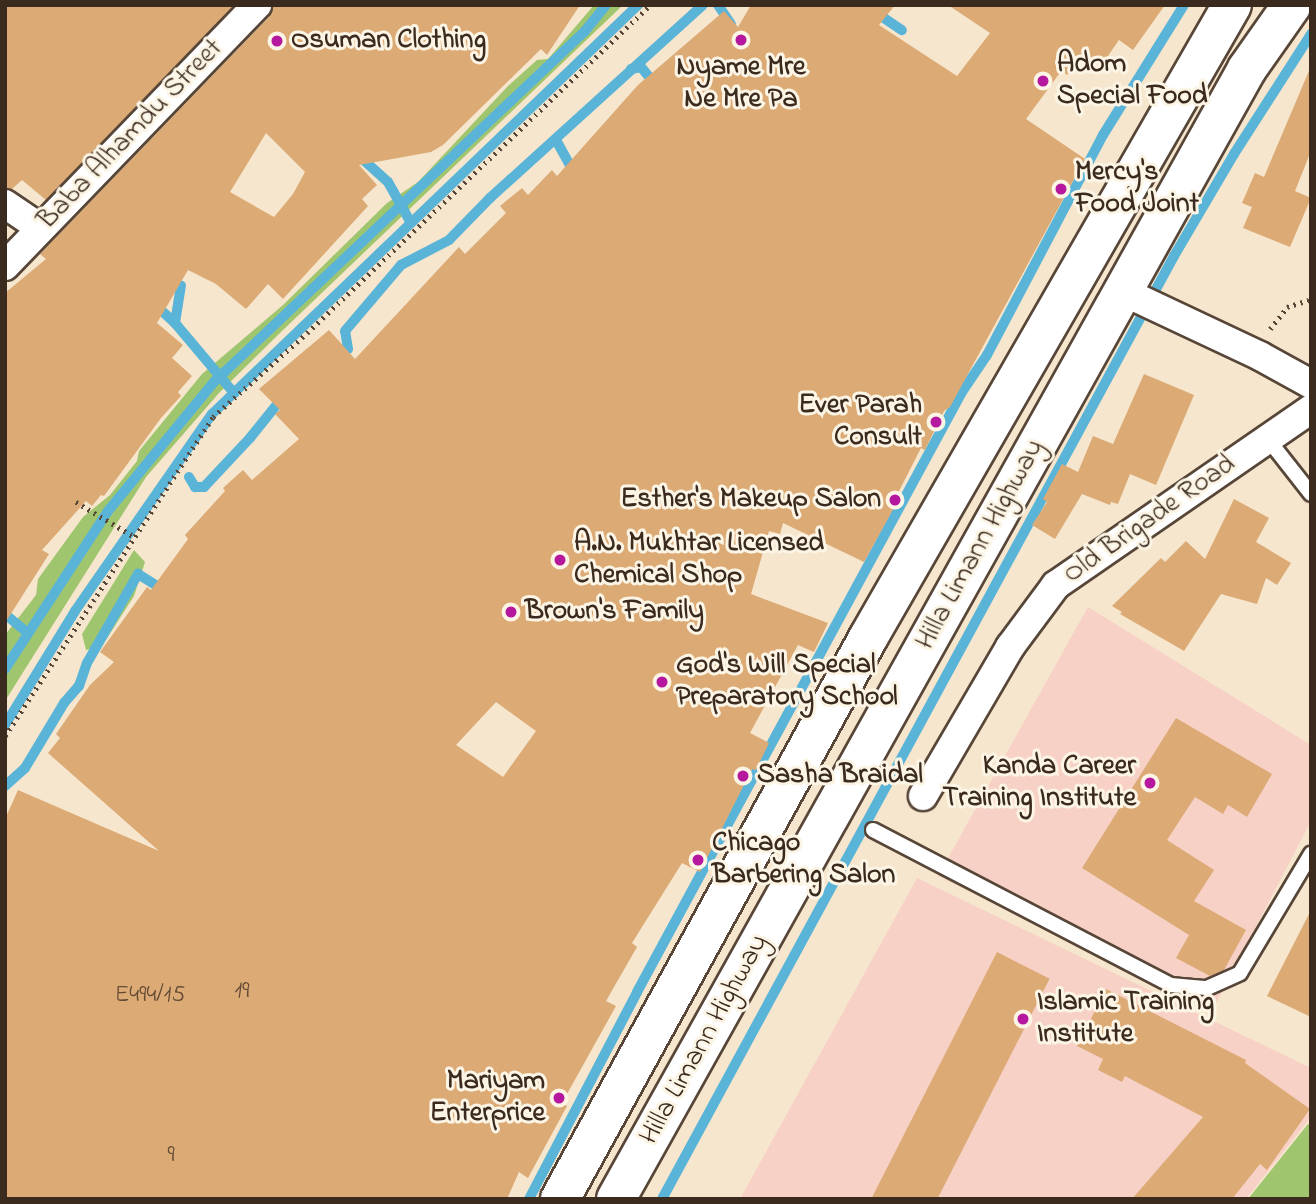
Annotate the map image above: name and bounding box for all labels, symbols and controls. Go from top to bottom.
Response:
place label: Osuman Clothing [291,24,486,58]
marker: Nyame Mre Ne Mre Pa [733,32,749,48]
street label: Baba Alhamdu Street [31,33,231,237]
marker: Osuman Clothing [269,33,285,49]
place label: Adom Special Food [1057,48,1208,114]
place label: Nyame Mre Ne Mre Pa [676,51,806,117]
marker: Adom Special Food [1035,73,1051,89]
place label: Mercy's Food Joint [1075,156,1199,222]
marker: Mercy's Food Joint [1053,181,1069,197]
place label: Ever Parah Consult [798,389,922,455]
marker: Ever Parah Consult [928,414,944,430]
street label: Hilla Limann Highway [909,434,1053,656]
street label: Old Brigade Road [1058,448,1242,592]
place label: Esther's Makeup Salon [620,483,881,517]
marker: Esther's Makeup Salon [887,492,903,508]
place label: A.N. Mukhtar Licensed Chemical Shop [574,527,824,593]
marker: A.N. Mukhtar Licensed Chemical Shop [552,552,568,568]
place label: Brown's Family [525,595,704,629]
marker: Brown's Family [503,604,519,620]
place label: God's Will Special Preparatory School [676,649,898,715]
marker: God's Will Special Preparatory School [654,674,670,690]
place label: Kanda Career Training Institute [942,750,1136,816]
place label: Sasha Braidal [757,759,923,793]
marker: Sasha Braidal [735,768,751,784]
marker: Kanda Career Training Institute [1142,775,1158,791]
place label: Chicago Barbering Salon [712,827,895,893]
marker: Chicago Barbering Salon [690,852,706,868]
street label: Hilla Limann Highway [633,929,777,1151]
house number: 19 [235,978,249,1006]
house number: E494/15 [115,982,185,1010]
place label: Islamic Training Institute [1037,986,1214,1052]
marker: Islamic Training Institute [1015,1011,1031,1027]
place label: Mariyam Enterprice [430,1065,545,1131]
marker: Mariyam Enterprice [551,1090,567,1106]
house number: 9 [167,1142,175,1170]

